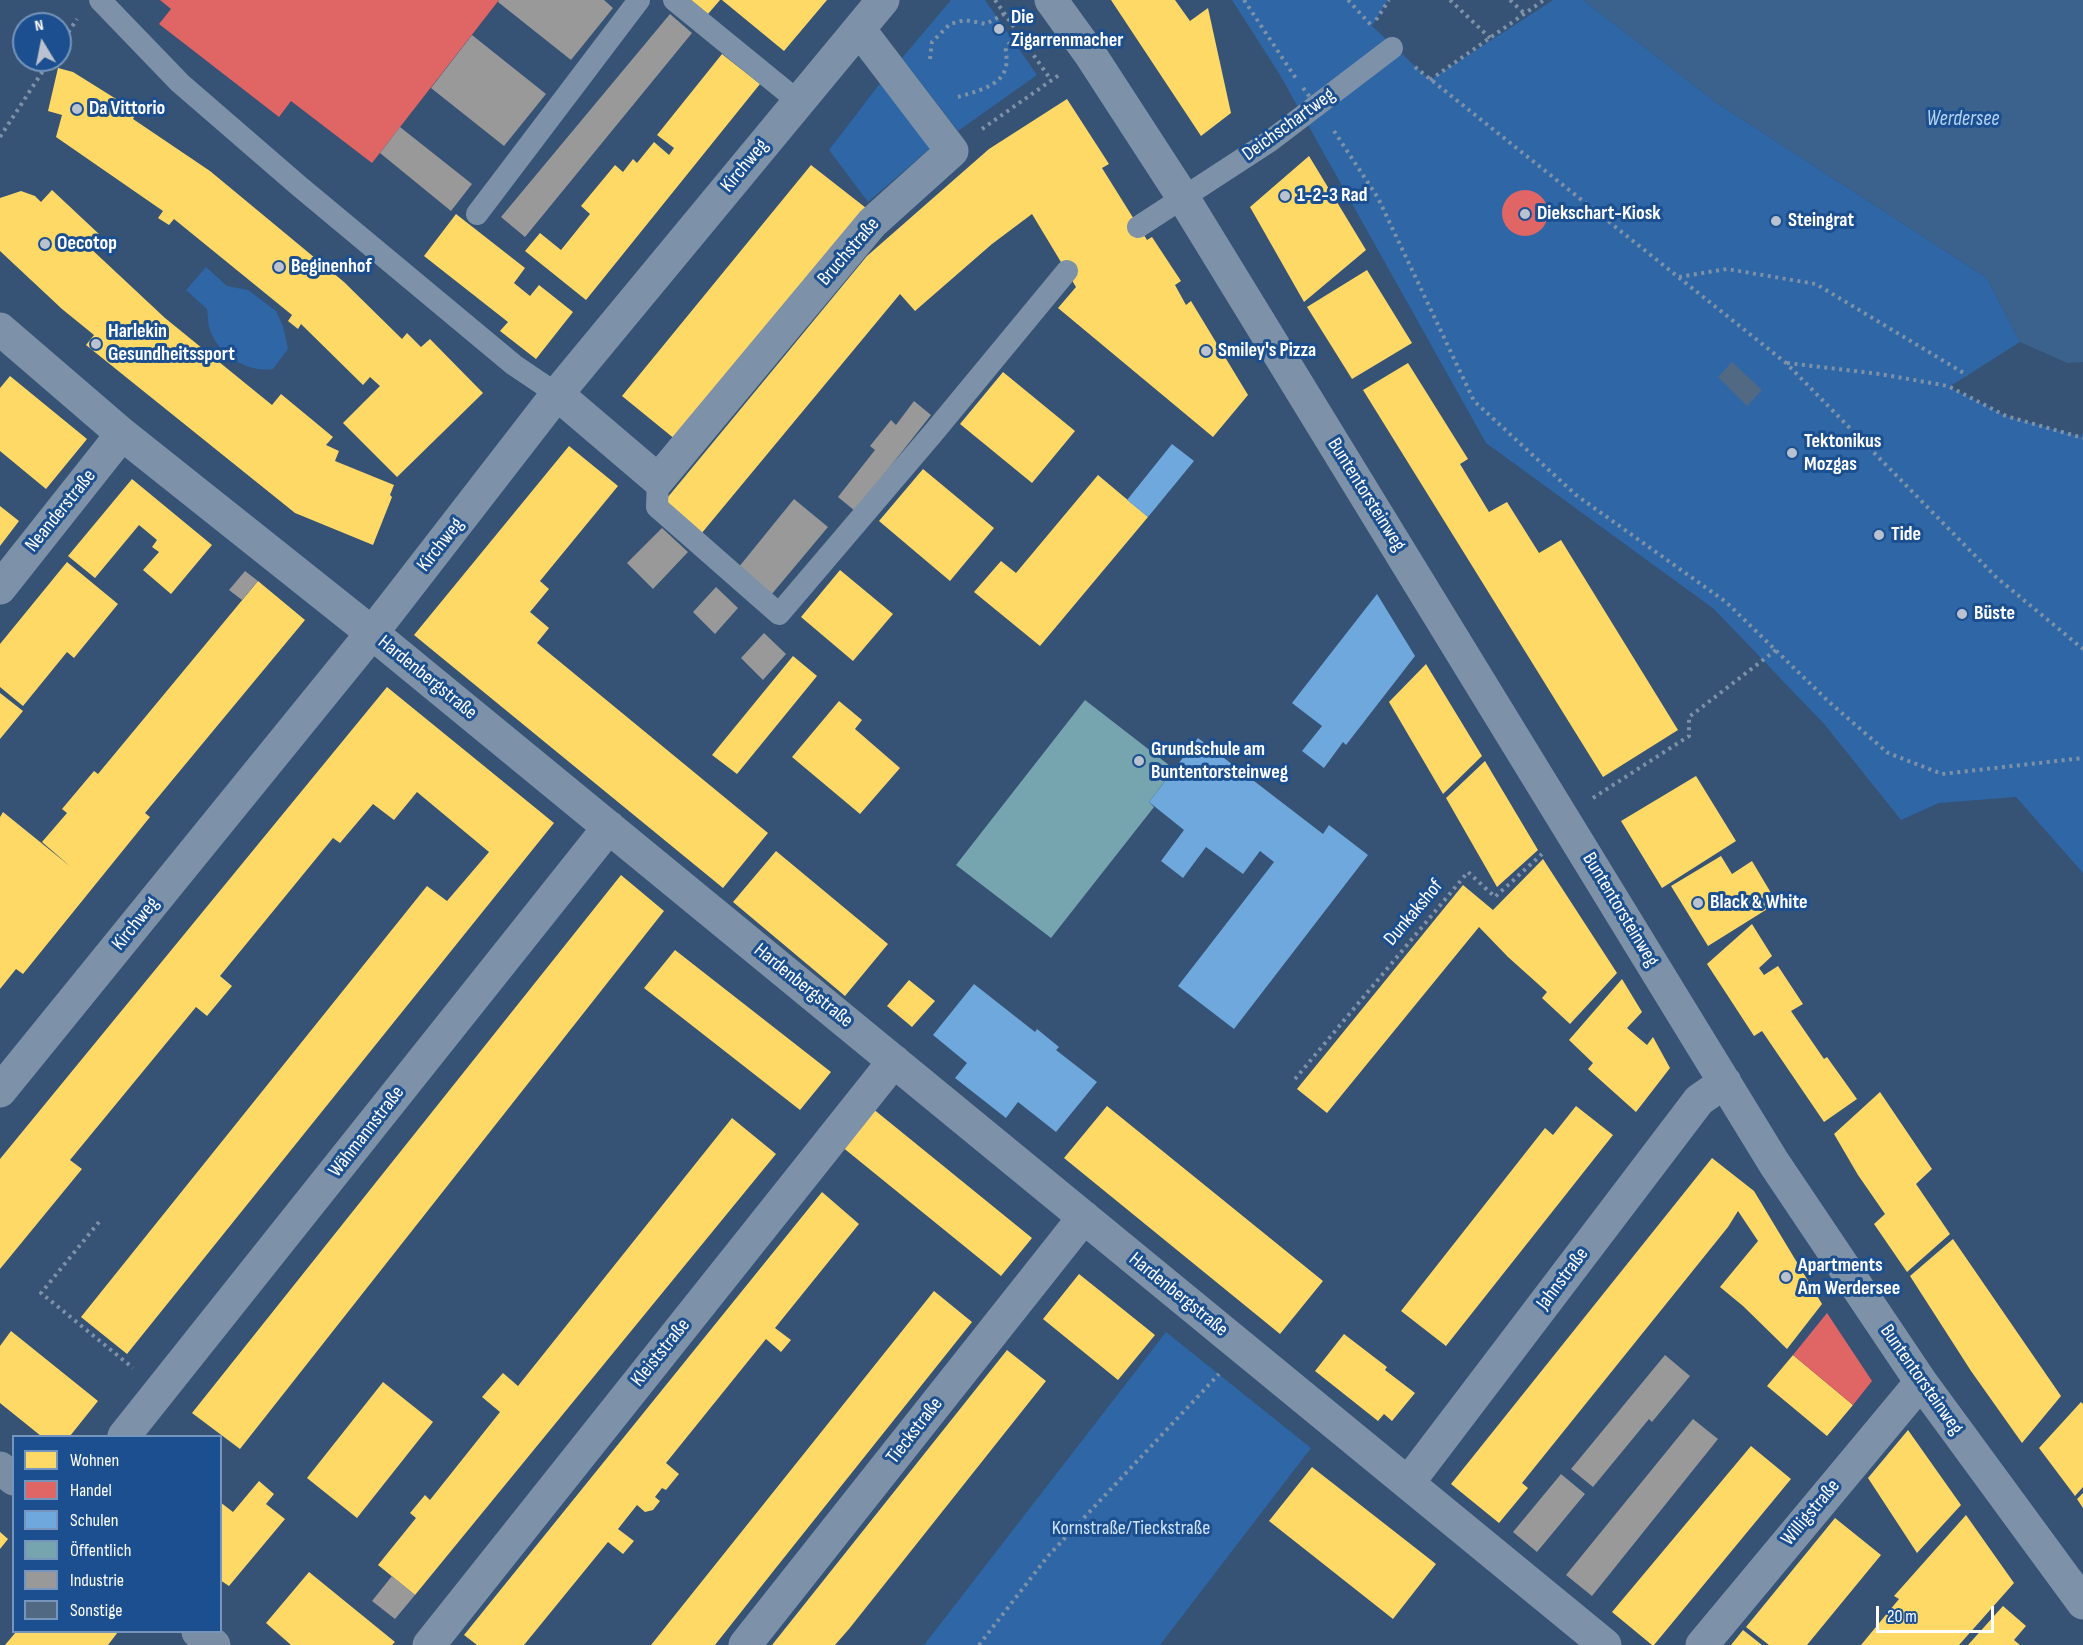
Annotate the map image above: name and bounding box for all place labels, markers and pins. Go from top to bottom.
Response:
place label: Die Zigarrenmacher [1011,6,1123,53]
marker: Die Zigarrenmacher [992,22,1006,36]
place label: Da Vittorio [89,97,165,121]
marker: Da Vittorio [70,102,84,116]
place label: 1-2-3 Rad [1297,184,1367,208]
marker: 1-2-3 Rad [1278,189,1292,203]
place label: Diekschart-Kiosk [1537,202,1661,226]
marker: Diekschart-Kiosk [1518,207,1532,221]
place label: Steingrat [1788,209,1854,233]
marker: Steingrat [1769,214,1783,228]
place label: Oecotop [57,232,117,256]
marker: Oecotop [38,237,52,251]
place label: Beginenhof [291,255,372,279]
marker: Beginenhof [272,260,286,274]
place label: Harlekin Gesundheitssport [108,320,235,367]
marker: Harlekin Gesundheitssport [89,337,103,351]
place label: Smiley's Pizza [1218,339,1316,363]
marker: Smiley's Pizza [1199,344,1213,358]
place label: Tektonikus Mozgas [1804,430,1882,477]
marker: Tektonikus Mozgas [1785,446,1799,460]
place label: Tide [1891,523,1921,547]
marker: Tide [1872,528,1886,542]
place label: Büste [1974,602,2015,626]
marker: Büste [1955,607,1969,621]
place label: Grundschule am Buntentorsteinweg [1151,738,1288,785]
marker: Grundschule am Buntentorsteinweg [1132,754,1146,768]
place label: Black & White [1710,891,1807,915]
marker: Black & White [1691,896,1705,910]
place label: Apartments Am Werdersee [1798,1254,1900,1301]
marker: Apartments Am Werdersee [1779,1270,1793,1284]

